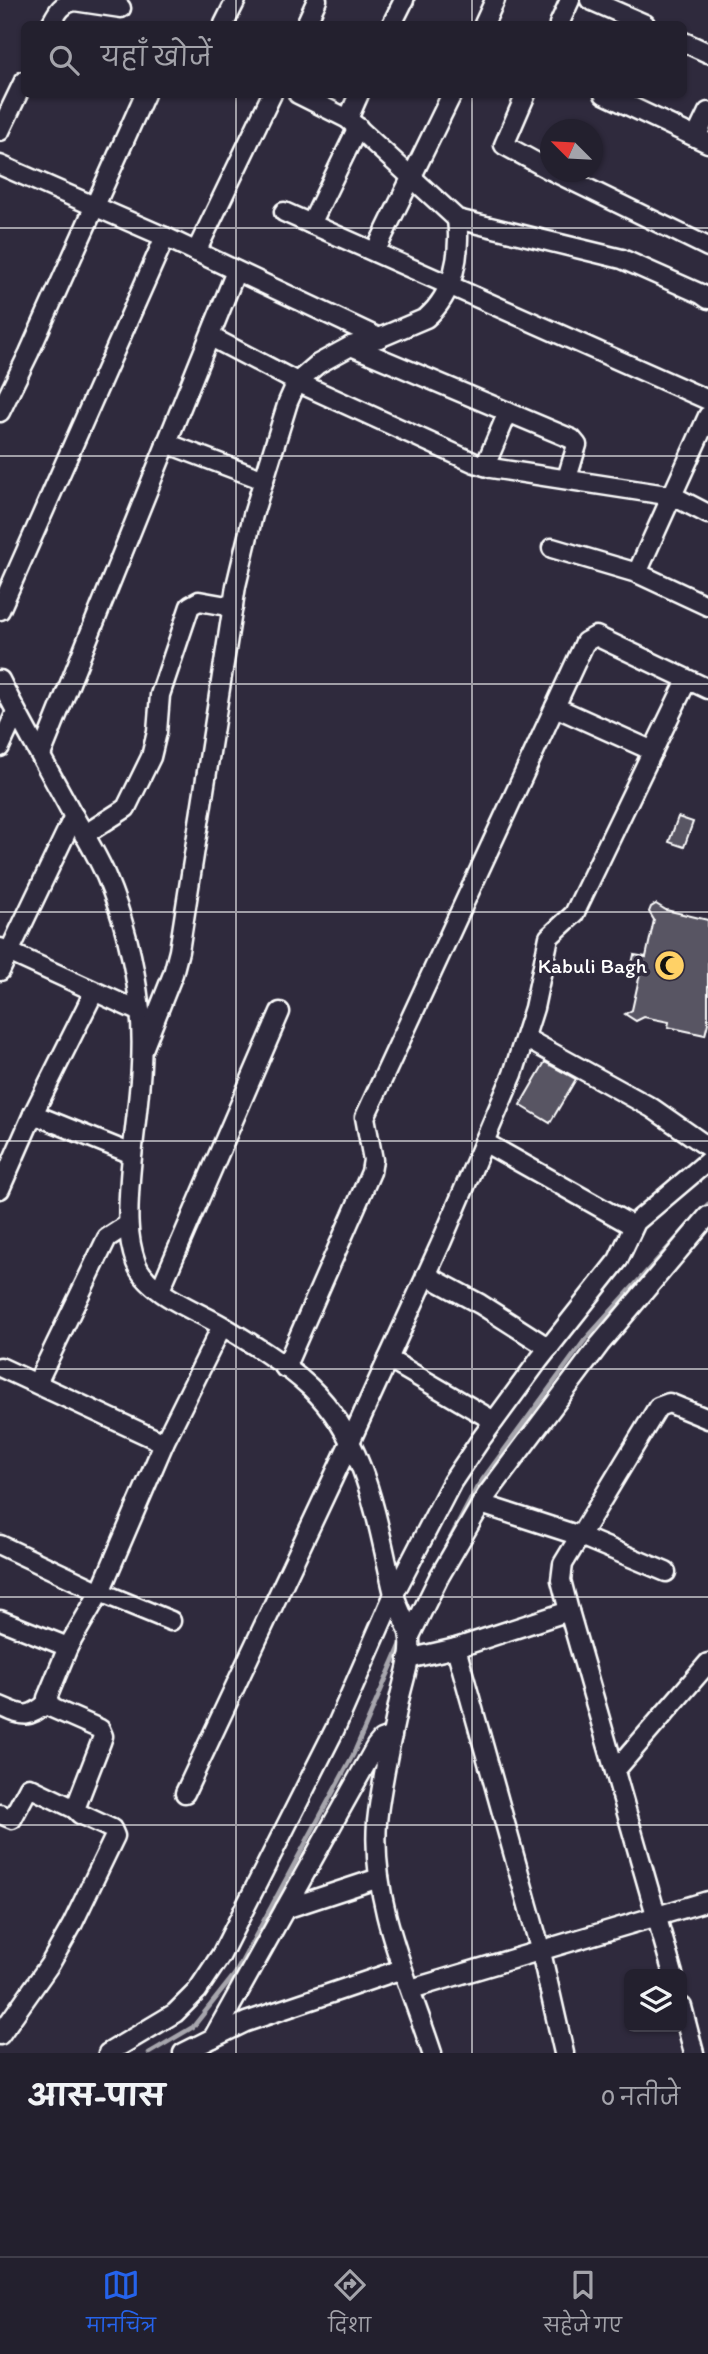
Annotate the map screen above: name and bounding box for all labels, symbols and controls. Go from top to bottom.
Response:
search box [21,21,687,98]
icon: search [45,41,83,79]
text: यहाँ खोजें [101,41,212,73]
north arrow [540,119,603,182]
mosque icon: Kabuli Bagh [653,948,687,982]
place label: Kabuli Bagh [538,953,648,978]
map controls [624,1969,687,2032]
button: layers [624,1969,687,2032]
text: आस-पास [28,2077,165,2114]
text: 0 नतीजे [601,2083,680,2111]
tab: मानचित्र [86,2266,156,2346]
tab: दिशा [328,2266,371,2346]
tab: सहेजे गए [544,2266,622,2346]

